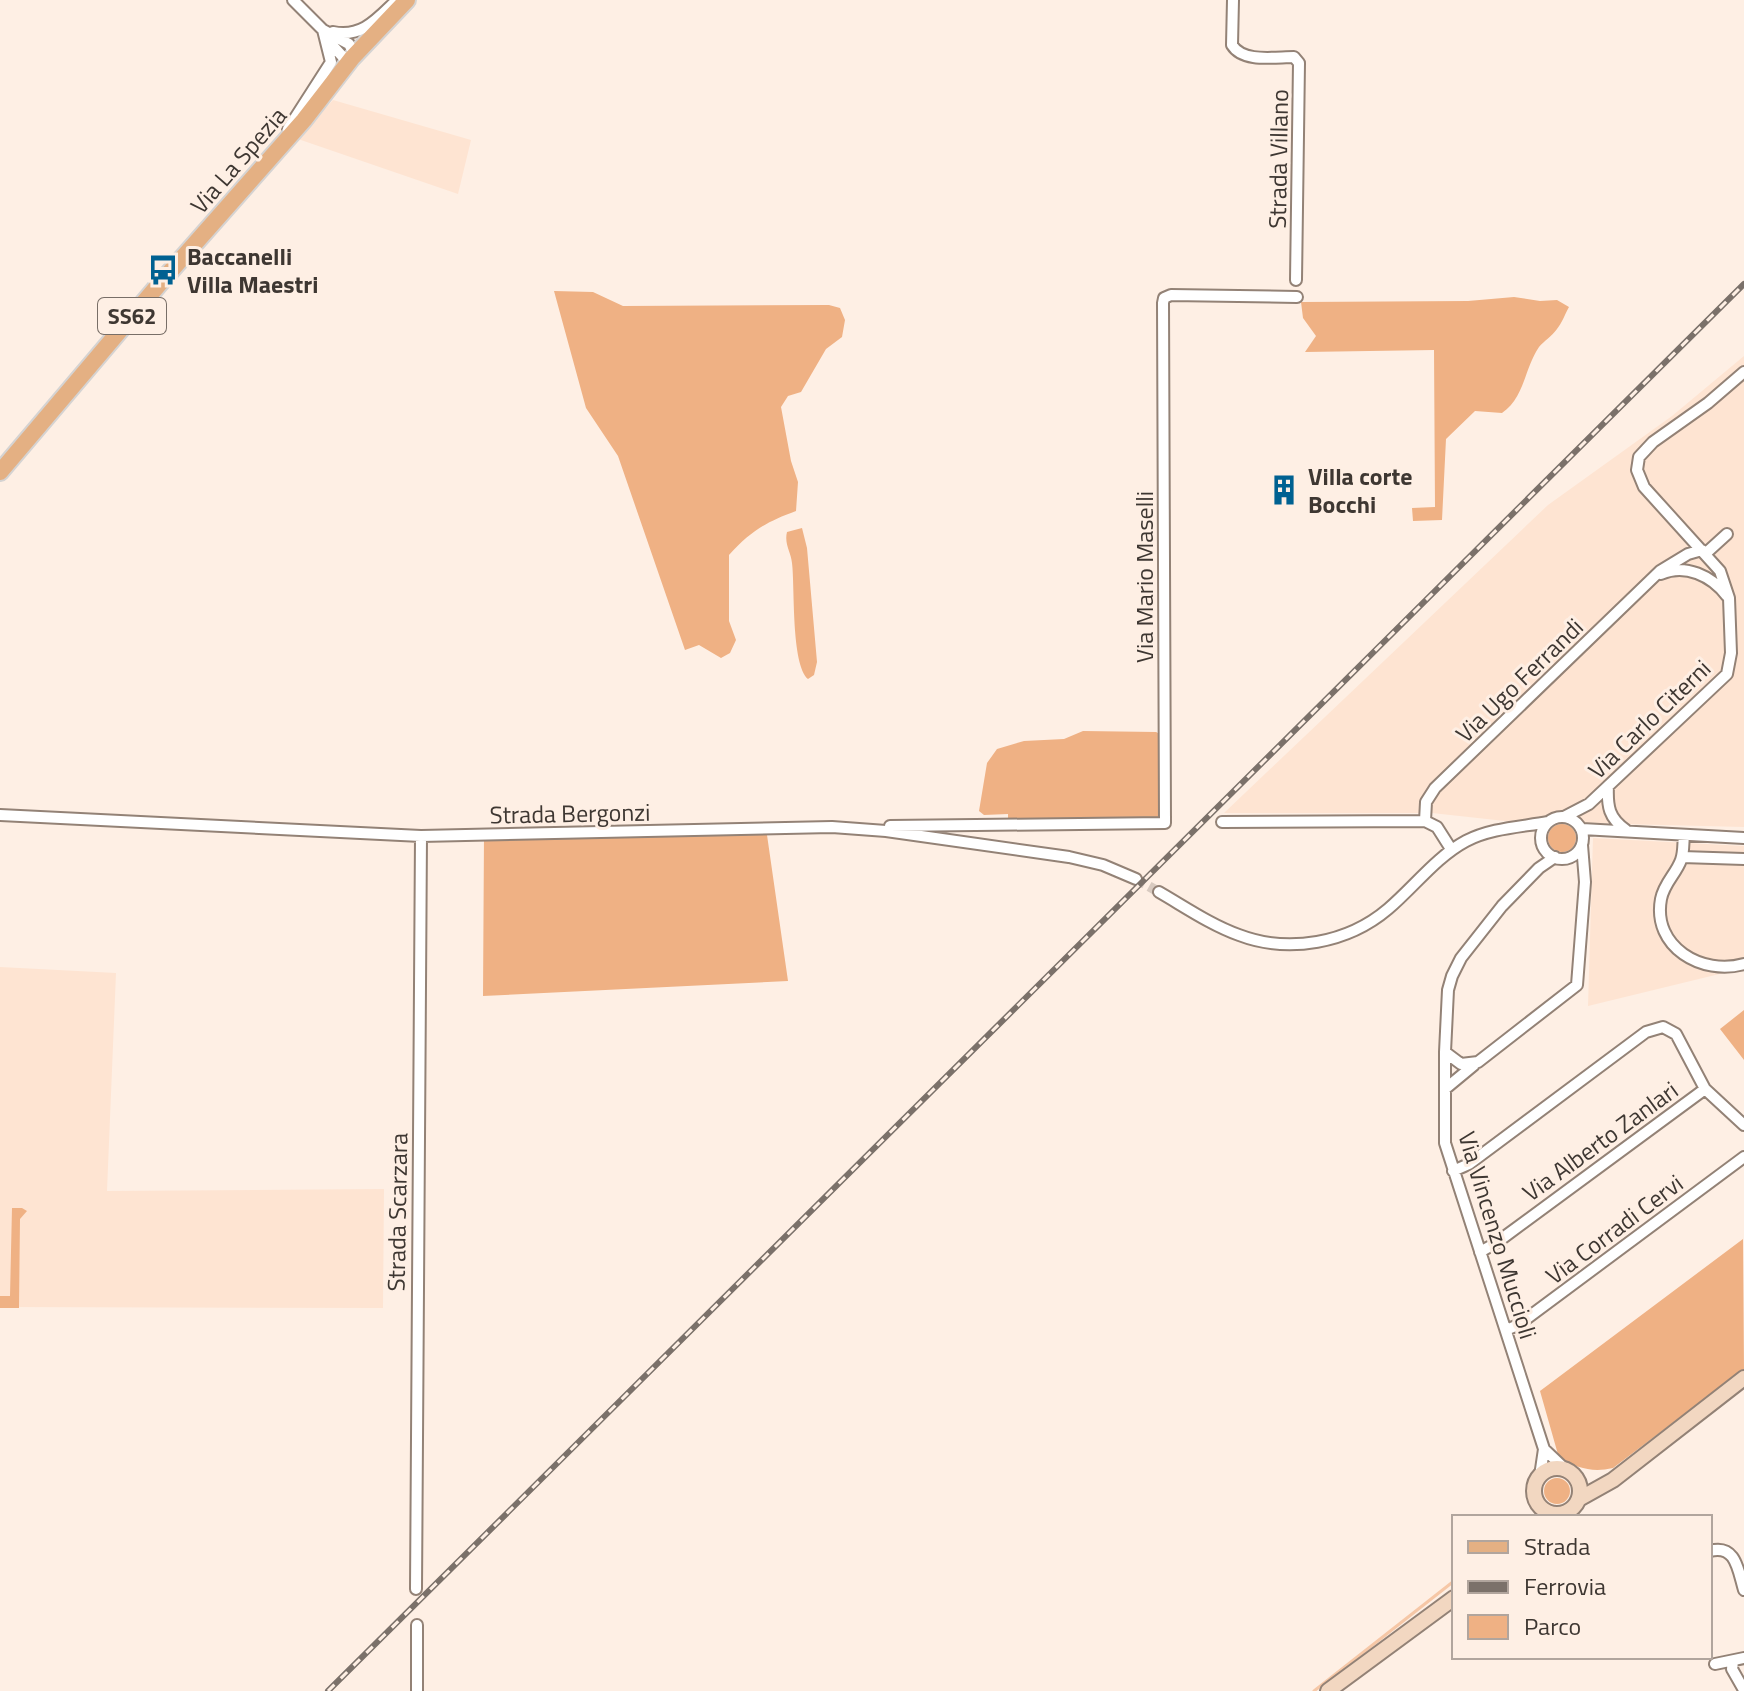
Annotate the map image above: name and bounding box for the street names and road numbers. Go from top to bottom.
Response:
street label: Strada Villano [1259,89,1297,229]
street label: Via La Spezia [181,99,295,221]
road number: SS62 [98,298,166,334]
street label: Via Mario Maselli [1126,491,1162,663]
street label: Via Ugo Ferrandi [1447,609,1591,751]
street label: Via Carlo Citerni [1579,651,1719,787]
street label: Strada Bergonzi [489,794,651,832]
street label: Via Alberto Zanlari [1515,1072,1685,1210]
street label: Via Vincenzo Muccioli [1449,1127,1547,1343]
street label: Strada Scarzara [378,1132,416,1292]
street label: Via Corradi Cervi [1538,1165,1690,1293]

